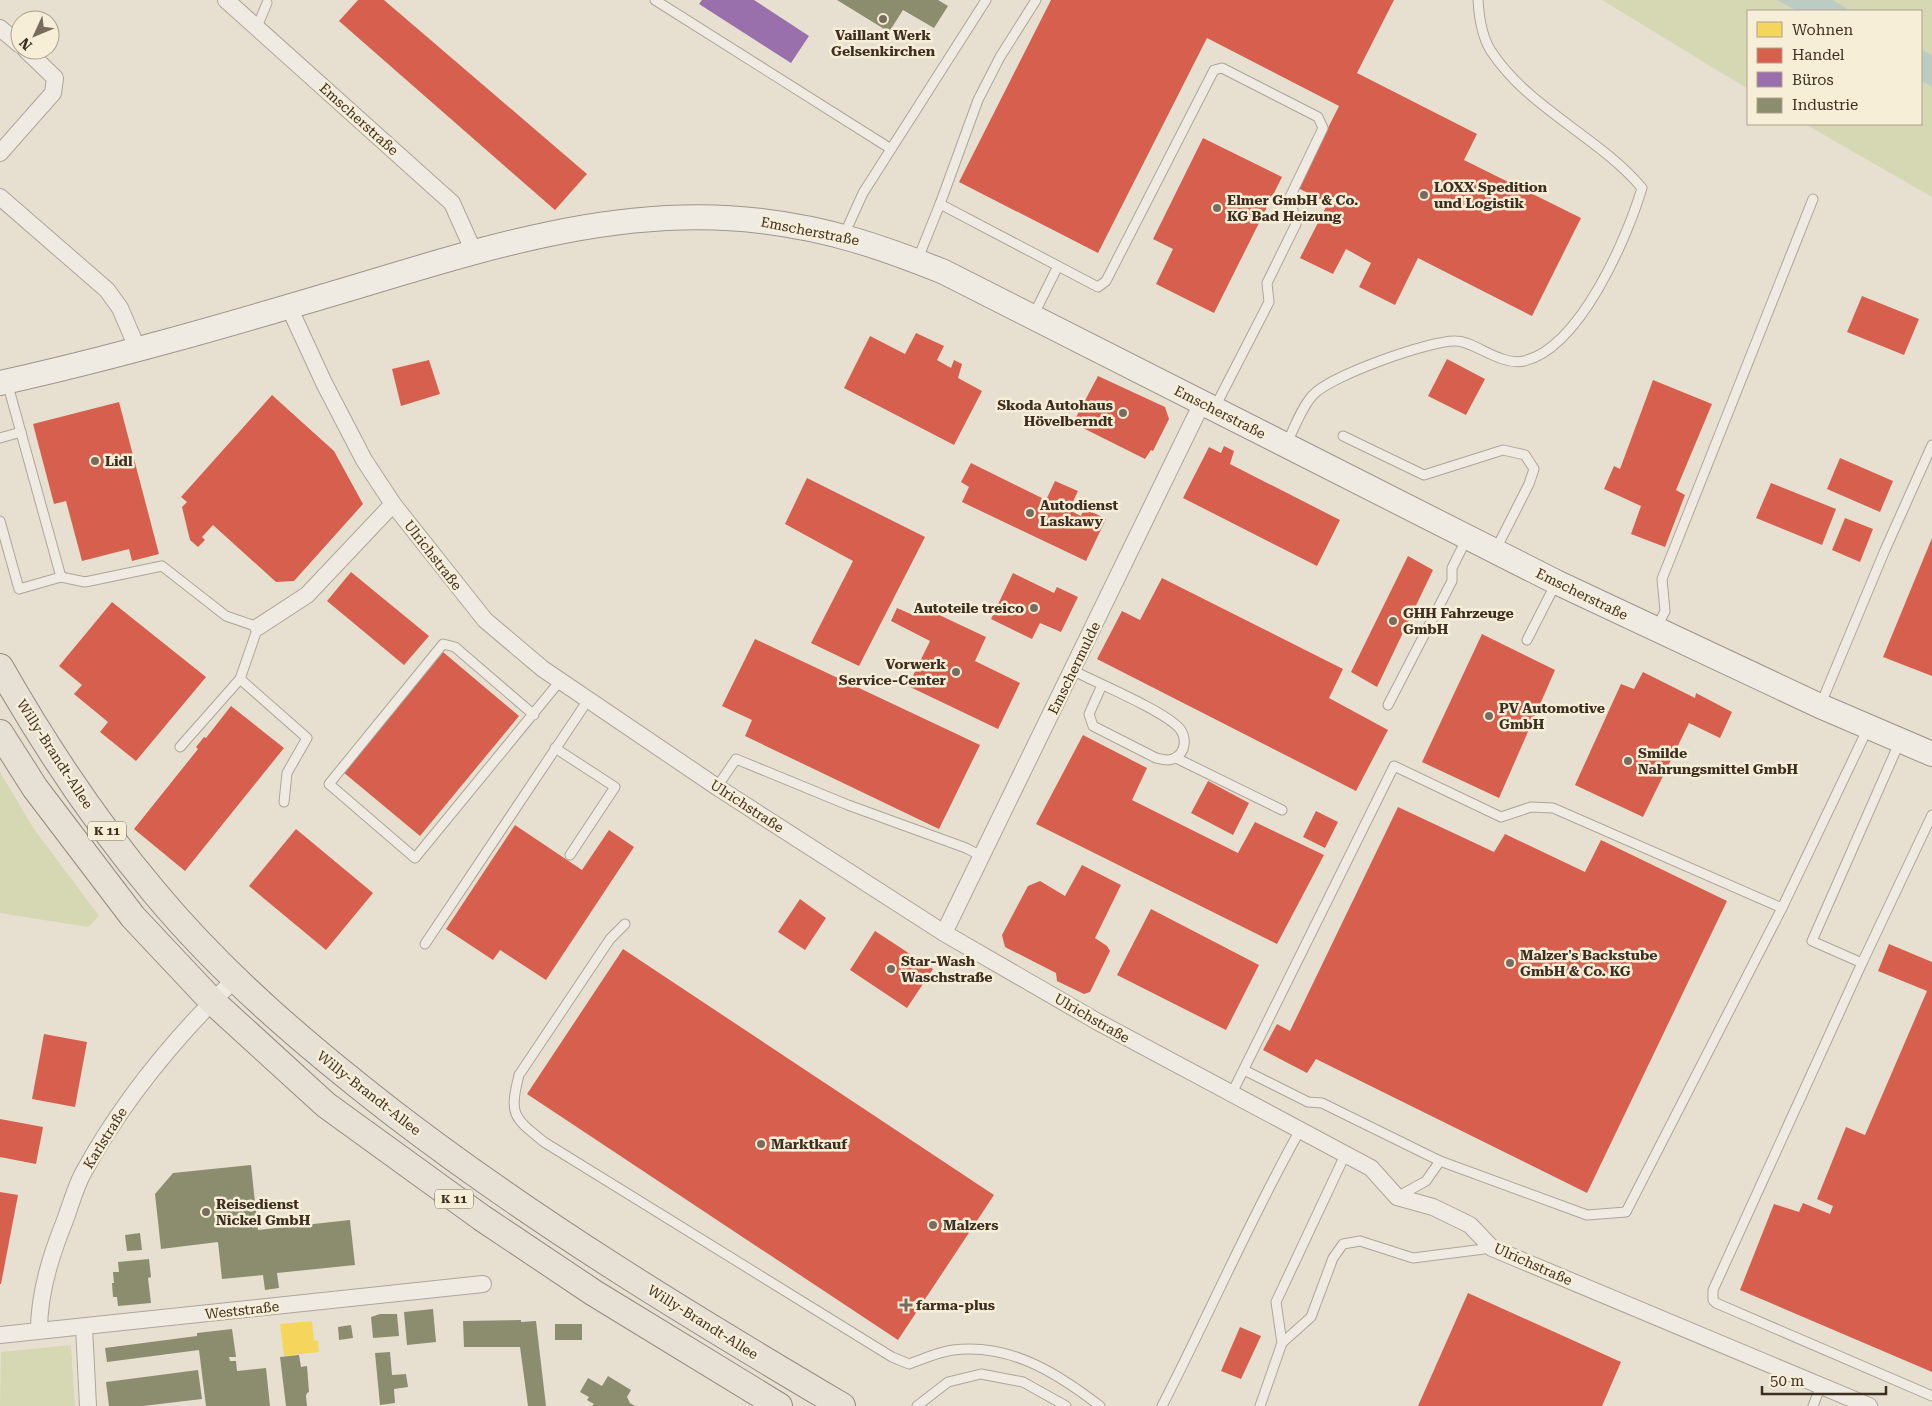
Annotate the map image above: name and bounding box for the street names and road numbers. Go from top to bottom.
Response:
street label: Emscherstraße [316,80,402,159]
street label: Emscherstraße [759,214,861,248]
street label: Emscherstraße [1172,382,1269,442]
street label: Ulrichstraße [401,517,465,593]
street label: Emscherstraße [1533,565,1631,623]
street label: Emschermulde [1045,619,1103,717]
street label: Willy-Brandt-Allee [14,696,96,812]
street label: Ulrichstraße [707,776,787,836]
road number: K 11 [88,821,126,840]
street label: Ulrichstraße [1052,990,1133,1046]
street label: Willy-Brandt-Allee [314,1048,424,1139]
street label: Karlstraße [80,1104,130,1172]
road number: K 11 [435,1190,473,1208]
street label: Ulrichstraße [1491,1240,1575,1289]
street label: Willy-Brandt-Allee [645,1282,761,1363]
street label: Weststraße [204,1298,280,1322]

